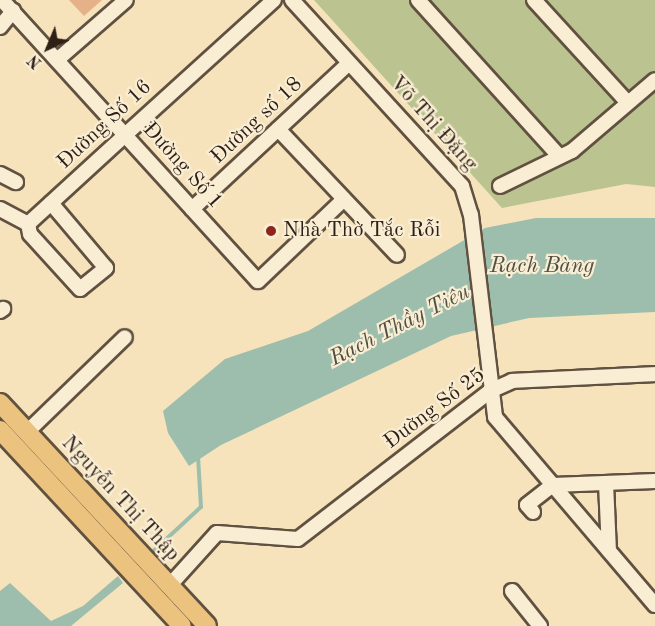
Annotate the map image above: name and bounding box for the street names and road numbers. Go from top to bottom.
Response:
street label: Võ Thị Đặng [384,71,482,177]
street label: Đường số 18 [206,72,308,170]
street label: Đường Số 16 [53,75,157,175]
street label: Đường Số 1 [137,118,227,214]
street label: Đường Số 25 [380,363,490,455]
street label: Nguyễn Thị Thập [56,431,184,567]

